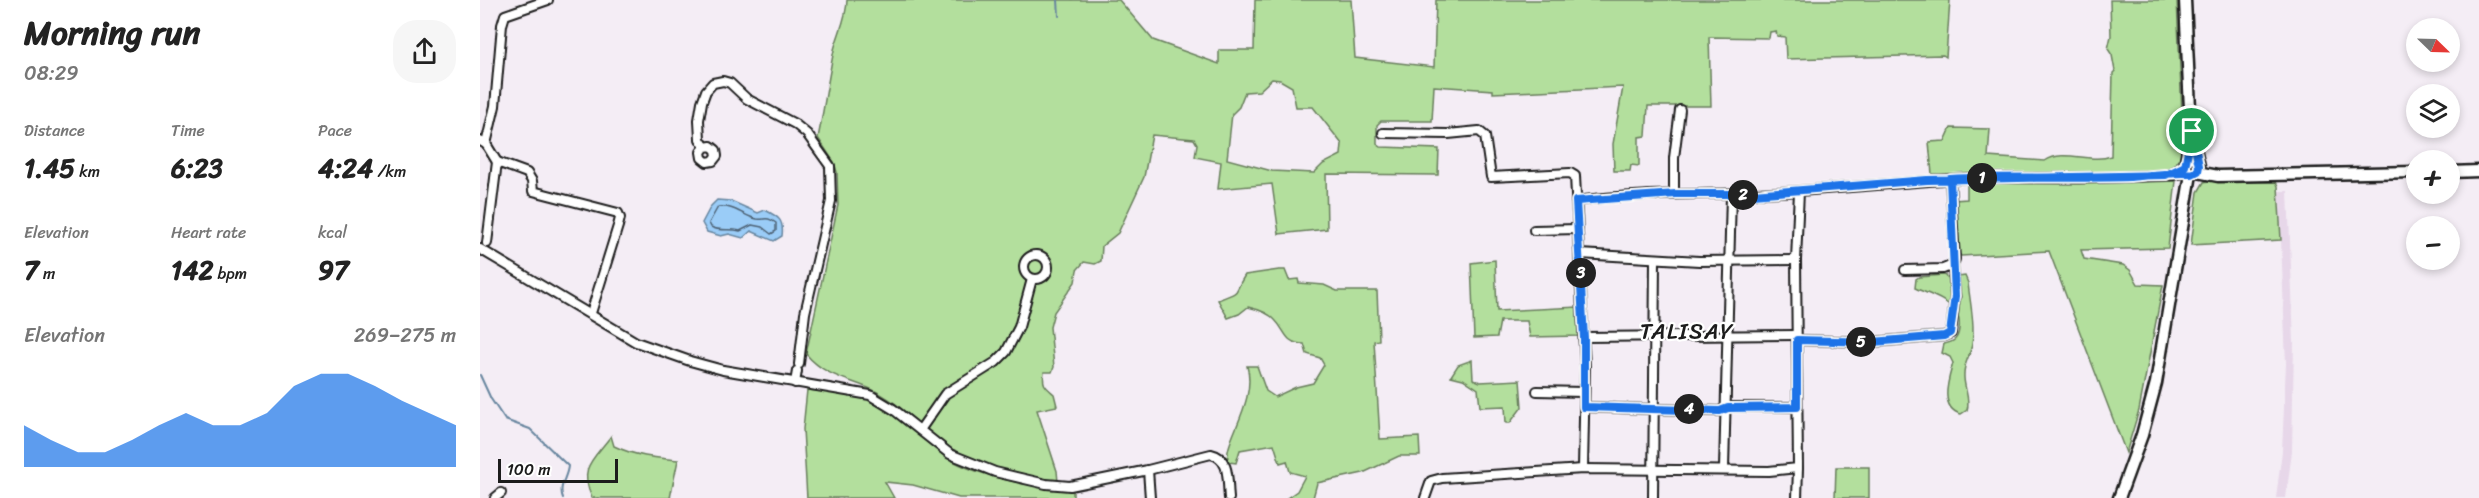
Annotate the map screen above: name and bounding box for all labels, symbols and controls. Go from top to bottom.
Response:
text: Morning run [24,4,200,62]
north arrow [2406,18,2460,72]
map controls [2406,18,2460,270]
button: share [393,20,456,83]
text: 08:29 [24,56,79,91]
button: layers [2406,84,2460,138]
pin [2166,105,2217,156]
icon: arrive [2175,114,2208,147]
text: Distance [24,116,85,145]
text: Time [171,116,205,145]
text: Pace [318,116,352,145]
text: 1.45 [24,145,75,191]
text: 6:23 [171,145,223,191]
text: 4:24 [318,145,373,191]
button: + [2406,150,2460,204]
text: km [75,157,100,186]
text: /km [373,157,406,186]
pin: 1 [1967,163,1997,193]
text: 1 [1979,163,1985,192]
pin: 2 [1728,180,1758,210]
text: 2 [1738,180,1748,209]
button: − [2406,216,2460,270]
text: Elevation [24,218,89,247]
text: Heart rate [171,218,246,247]
text: kcal [318,218,347,247]
text: 7 [24,247,39,293]
text: 142 [171,247,213,293]
text: 97 [318,247,349,293]
pin: 3 [1566,258,1596,288]
text: 3 [1577,258,1585,287]
text: m [39,259,55,288]
text: bpm [213,259,247,288]
district label: TALISAY [1640,312,1734,351]
text: Elevation [24,318,105,353]
text: 269–275 m [354,318,456,353]
pin: 5 [1846,327,1876,357]
text: 5 [1856,327,1866,356]
pin: 4 [1674,394,1704,424]
text: 4 [1684,394,1694,423]
text: 100 m [507,455,551,484]
scale bar [498,456,618,484]

